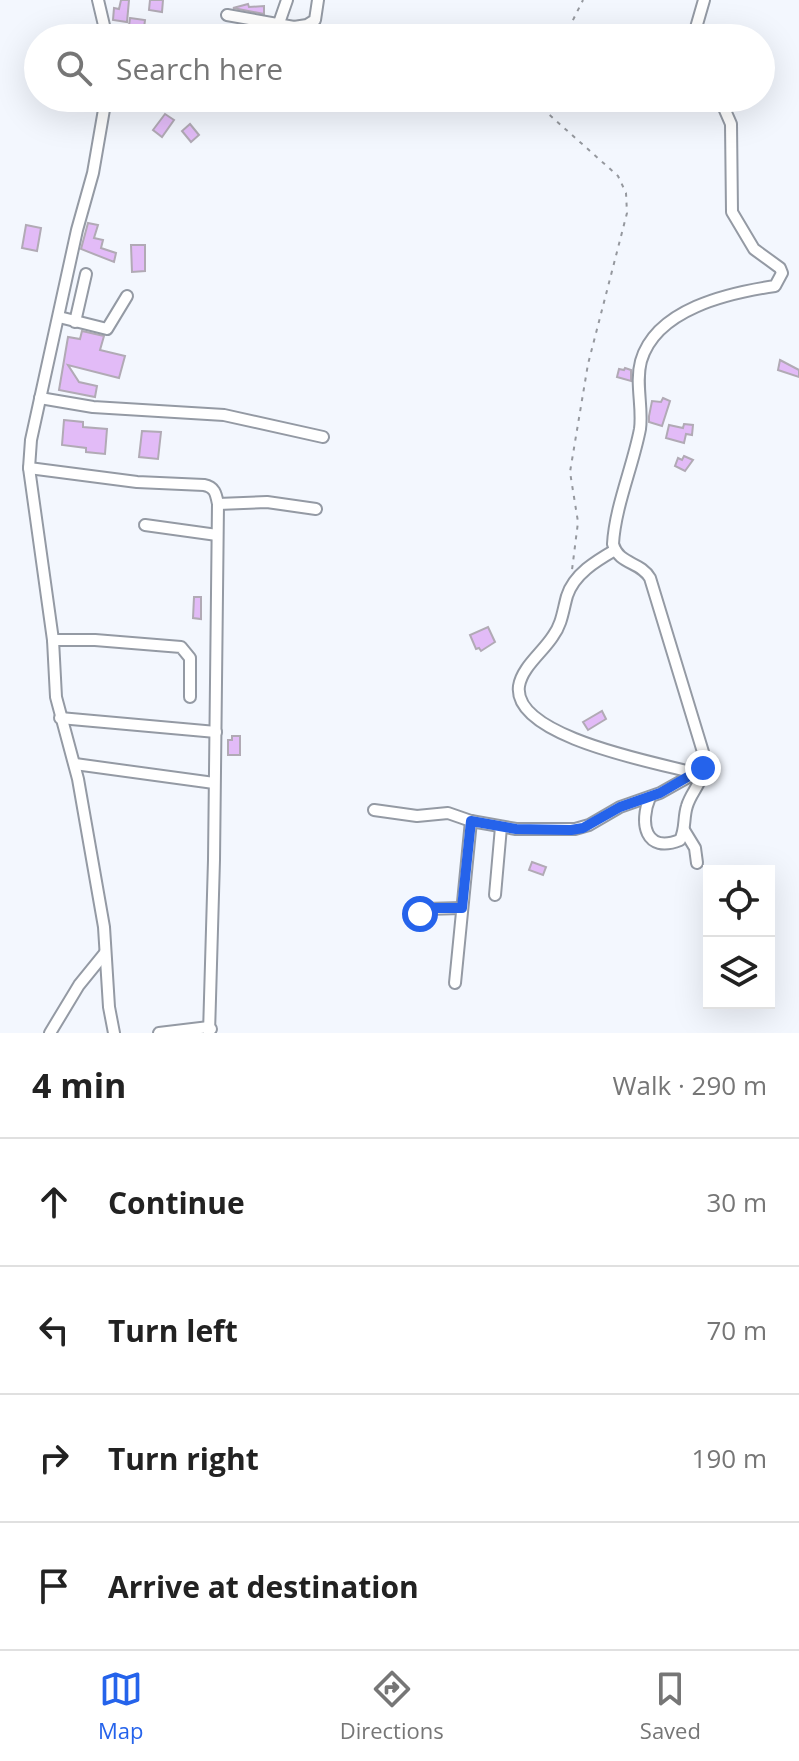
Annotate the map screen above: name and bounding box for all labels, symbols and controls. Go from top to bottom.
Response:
search box [24,24,775,112]
icon: search [52,46,96,90]
text: Search here [116,48,283,89]
route end [685,750,721,786]
map controls [703,865,775,1009]
button: locate [703,865,775,937]
route start [402,896,438,932]
button: layers [703,937,775,1009]
text: 4 min [32,1062,126,1108]
text: Walk · 290 m [613,1067,767,1103]
icon: ahead [32,1180,76,1224]
text: Continue [108,1182,245,1223]
text: 30 m [706,1184,767,1220]
icon: left [32,1308,76,1352]
text: Turn left [108,1310,238,1351]
text: 70 m [706,1312,767,1348]
icon: right [32,1436,76,1480]
text: Turn right [108,1438,259,1479]
text: 190 m [692,1440,767,1476]
icon: arrive [32,1564,76,1608]
text: Arrive at destination [108,1566,419,1607]
tab: Map [98,1667,144,1745]
tab: Directions [340,1667,444,1745]
tab: Saved [640,1667,701,1745]

